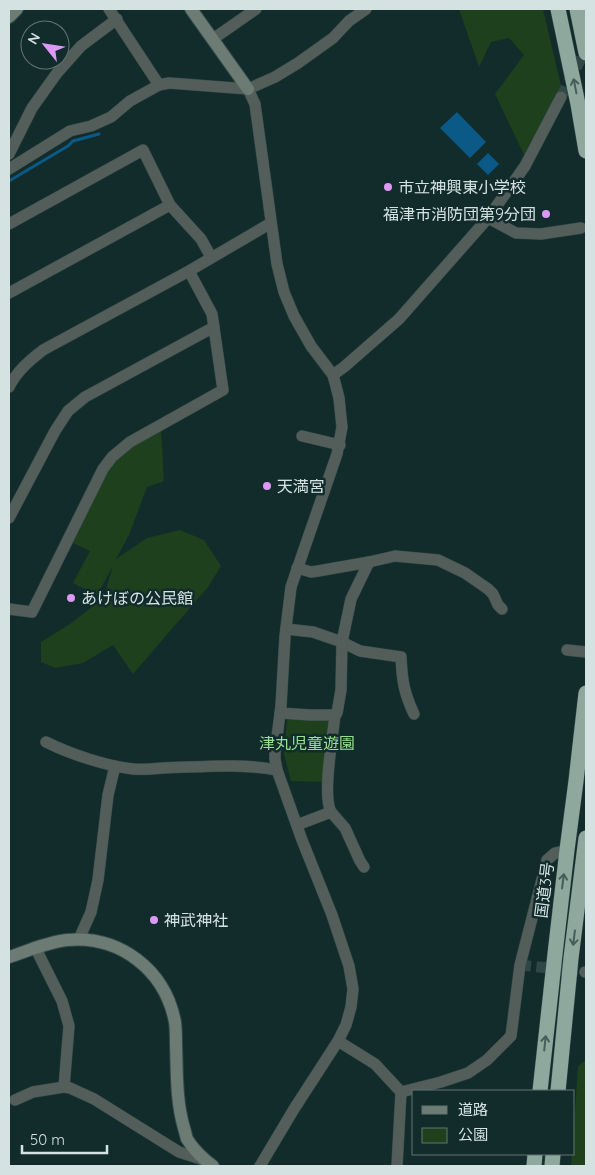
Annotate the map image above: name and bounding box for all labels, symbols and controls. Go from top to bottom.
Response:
north arrow [20,20,70,70]
text: N [23,30,44,47]
one-way arrow [569,78,579,94]
place label: 市立神興東小学校 [398,177,526,197]
marker: 市立神興東小学校 [382,181,394,193]
place label: 福津市消防団第9分団 [383,204,536,224]
marker: 福津市消防団第9分団 [540,208,552,220]
place label: 天満宮 [277,476,325,496]
marker: 天満宮 [261,480,273,492]
place label: あけぼの公民館 [81,588,193,608]
marker: あけぼの公民館 [65,592,77,604]
park label: 津丸児童遊園 [259,733,355,753]
street label: 国道3号 [531,861,557,919]
one-way arrow [558,874,568,890]
place label: 神武神社 [164,910,228,930]
marker: 神武神社 [148,914,160,926]
one-way arrow [569,930,579,946]
one-way arrow [540,1035,550,1051]
legend [412,1090,575,1155]
text: 道路 [458,1100,488,1119]
scale bar [22,1122,108,1154]
text: 公園 [458,1125,488,1144]
text: 50 m [30,1130,65,1149]

